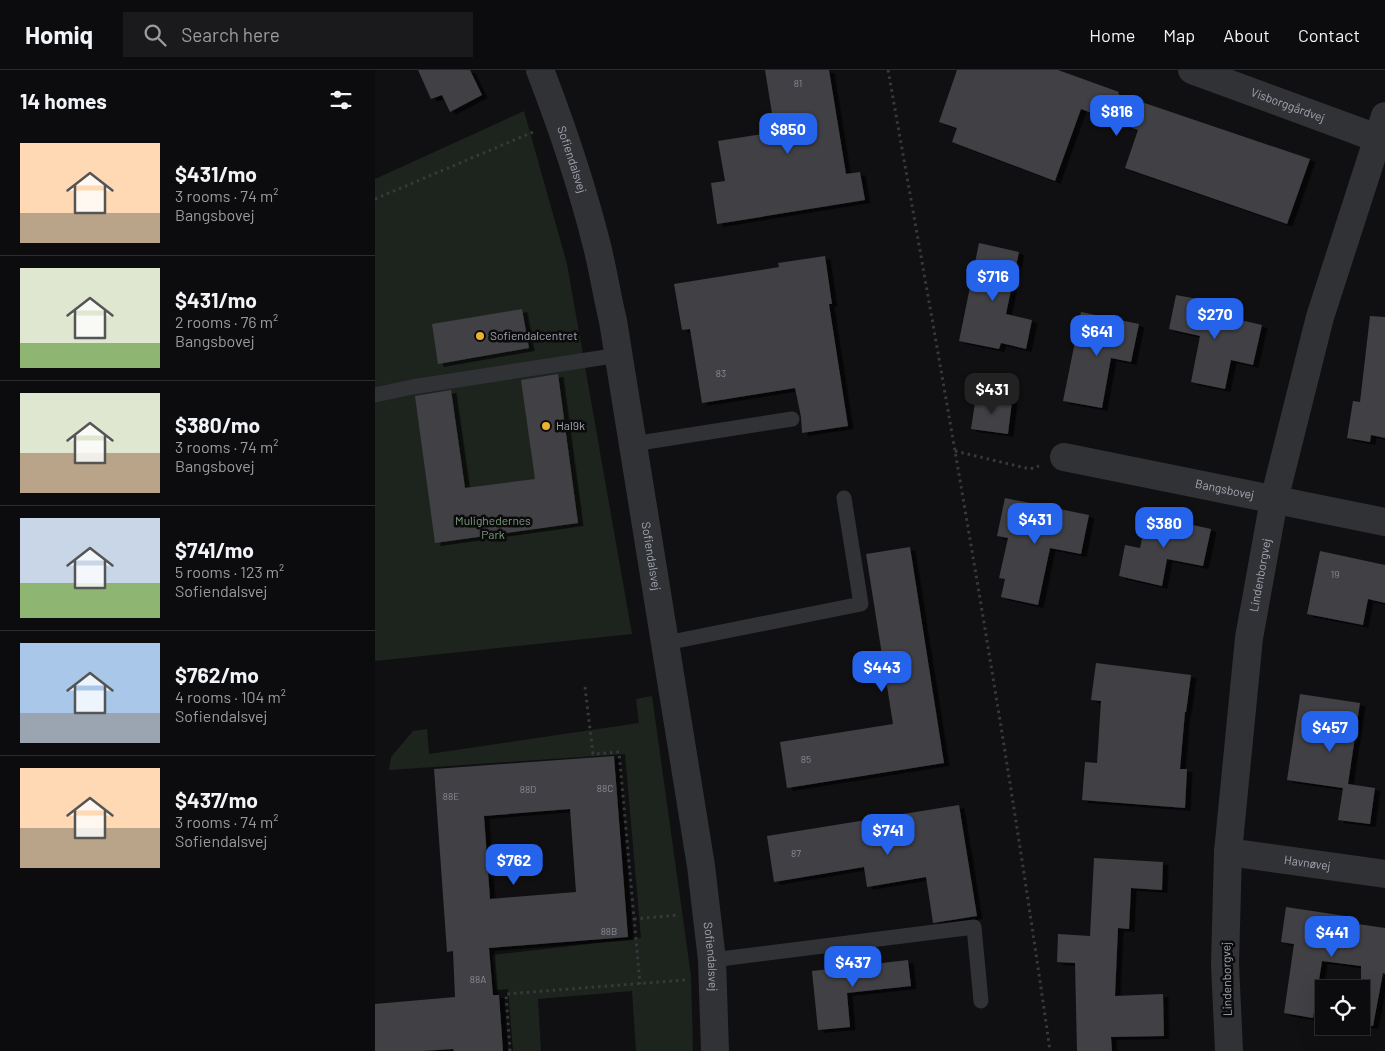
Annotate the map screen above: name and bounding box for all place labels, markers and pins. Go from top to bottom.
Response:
pin: $816 [1087,94,1147,137]
pin: $850 [758,112,818,155]
pin: $716 [963,260,1023,302]
pin: $270 [1185,298,1245,340]
pin: $641 [1067,314,1127,357]
place label: Sofiendalcentret [490,328,578,342]
marker: Sofiendalcentret [474,330,486,342]
pin: $431 [962,372,1022,415]
place label: Hal9k [556,418,585,432]
marker: Hal9k [540,420,552,432]
pin: $431 [1005,502,1065,545]
pin: $380 [1134,506,1194,549]
pin: $443 [852,650,912,693]
pin: $457 [1300,710,1360,753]
pin: $741 [858,814,918,856]
pin: $762 [484,844,544,886]
pin: $441 [1302,916,1362,958]
pin: $437 [823,946,883,988]

